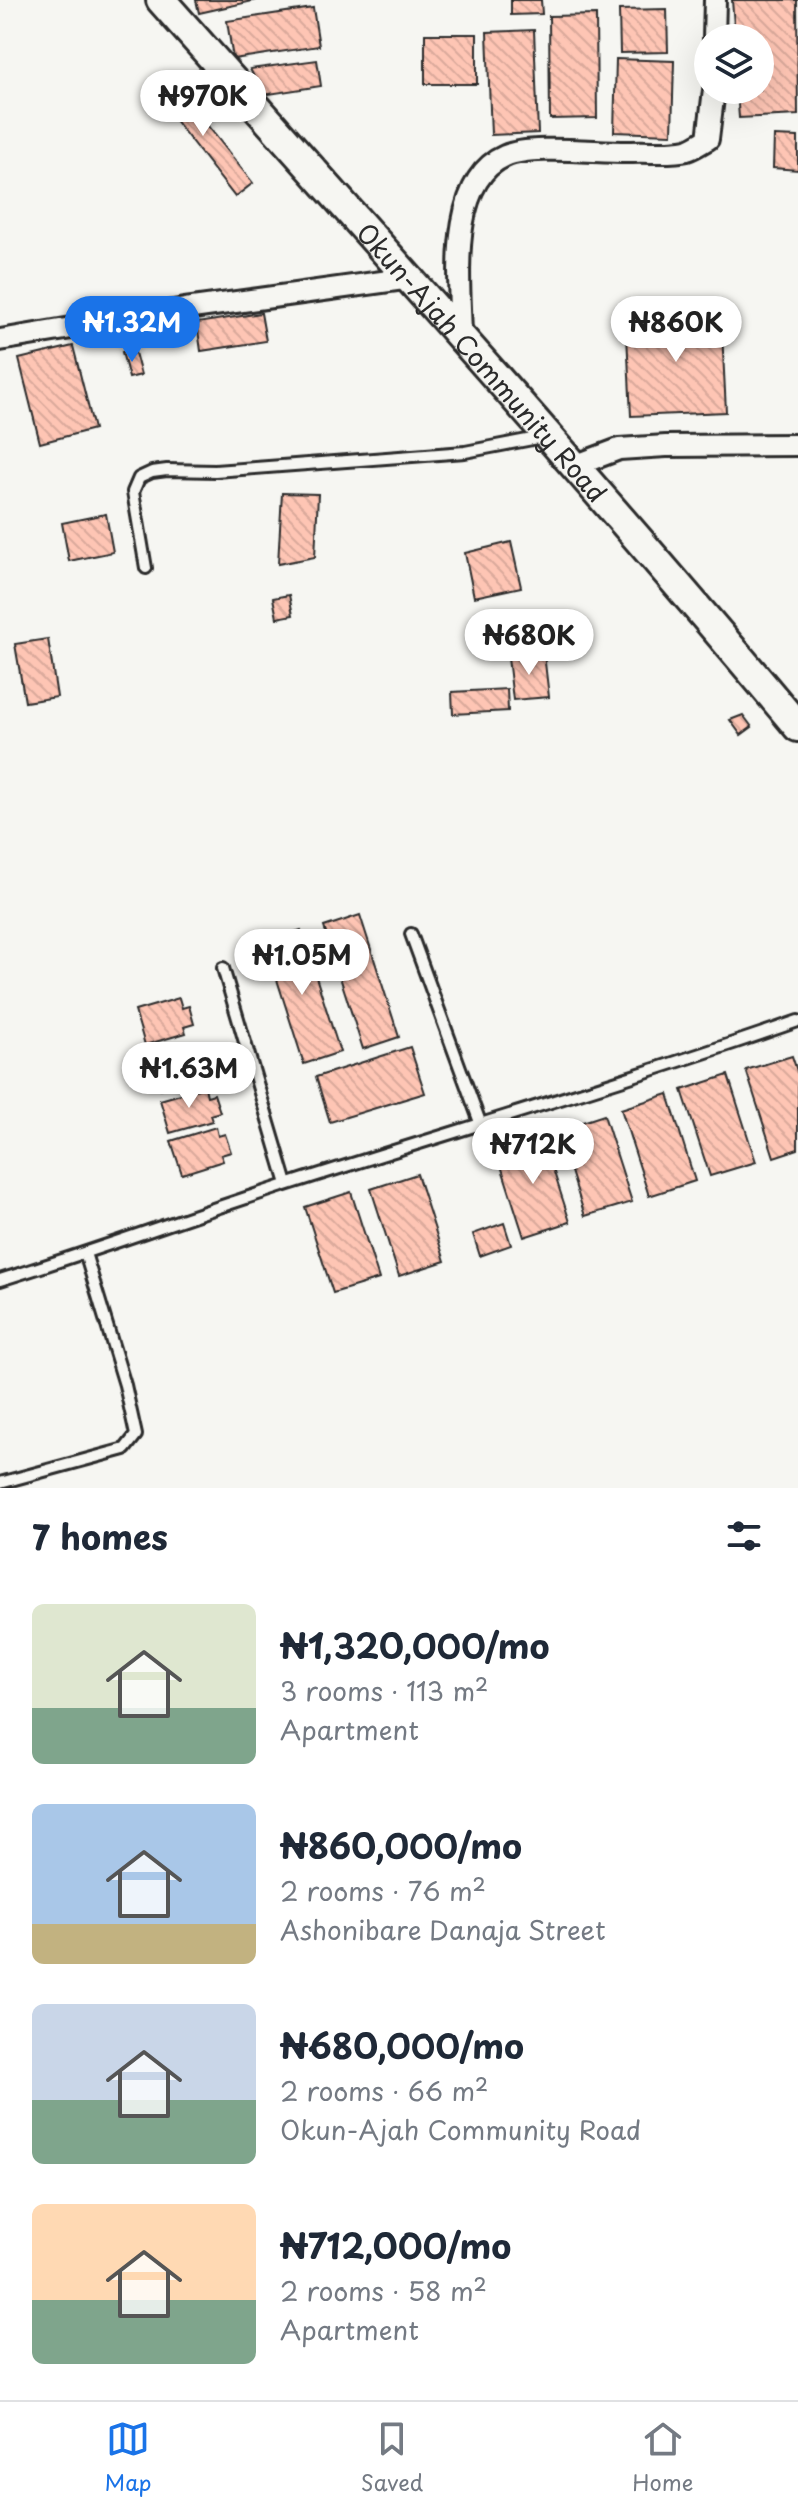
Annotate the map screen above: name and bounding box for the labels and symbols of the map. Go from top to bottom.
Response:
pin: ₦970K [147,70,259,138]
street label: Okun-Ajah Community Road [348,214,617,510]
pin: ₦1.32M [67,296,197,364]
pin: ₦860K [620,296,732,364]
pin: ₦680K [473,609,585,677]
pin: ₦1.05M [237,929,367,997]
pin: ₦1.63M [124,1042,254,1110]
pin: ₦712K [477,1118,589,1186]

